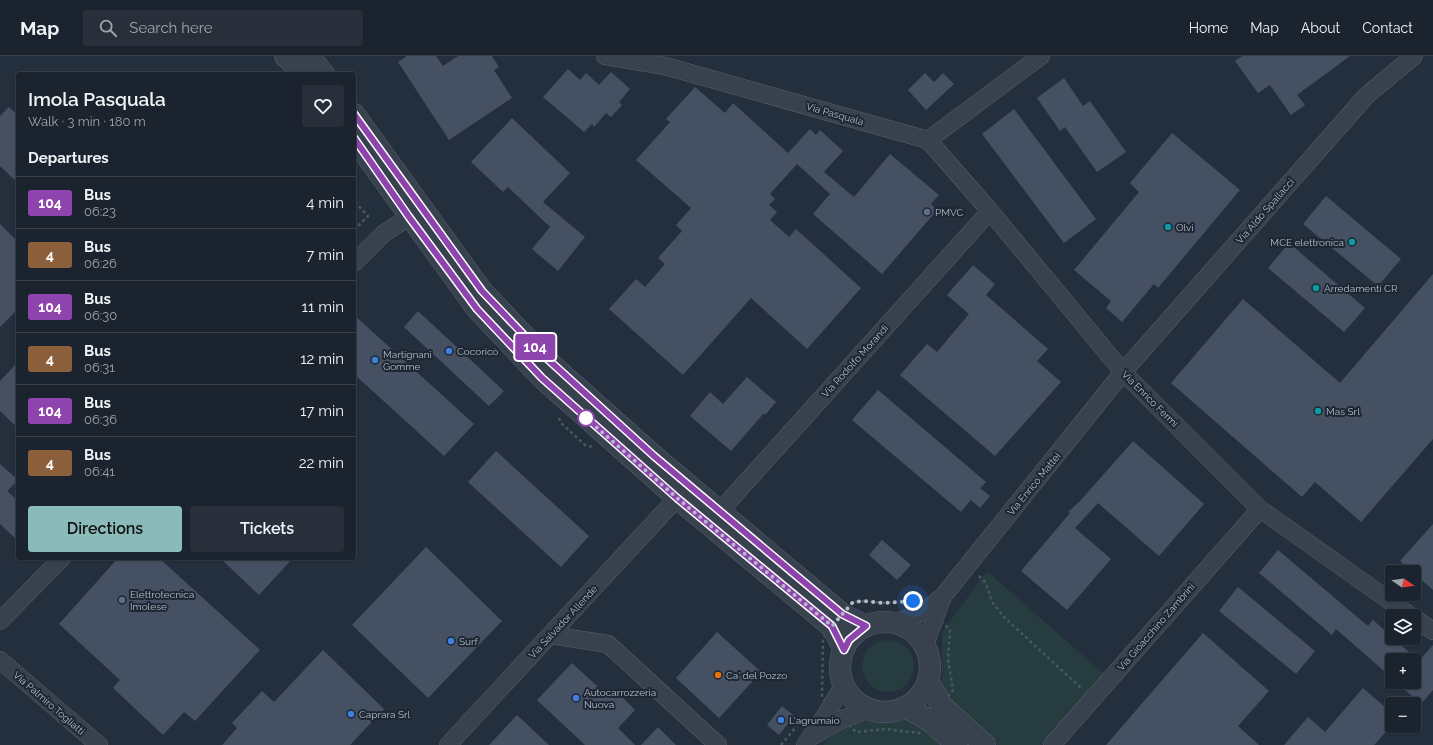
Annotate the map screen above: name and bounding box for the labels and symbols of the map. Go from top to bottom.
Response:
street label: Via Pasquala [805,101,865,127]
street label: Via Aldo Spallacci [1234,176,1296,246]
marker: PMVC [922,207,932,217]
place label: PMVC [935,207,964,218]
marker: Olvi [1163,222,1173,232]
place label: Olvi [1176,222,1194,233]
place label: MCE elettronica [1270,237,1344,248]
marker: MCE elettronica [1347,237,1357,247]
marker: Arredamenti CR [1311,283,1321,293]
place label: Arredamenti CR [1324,283,1398,294]
street label: Via Rodolfo Morandi [820,323,890,399]
line badge: 104 [512,334,558,360]
marker: Cocoricò [444,346,454,356]
place label: Cocoricò [457,346,498,357]
place label: Martignani Gomme [383,349,432,372]
marker: Martignani Gomme [370,355,380,365]
street label: Via Enrico Fermi [1120,369,1180,429]
marker: Mas Srl [1313,406,1323,416]
place label: Mas Srl [1326,406,1360,417]
unlabelled marker [577,409,595,427]
street label: Via Enrico Mattei [1005,451,1063,517]
north arrow [1385,565,1421,601]
street label: Via Gioacchino Zambrini [1115,581,1197,673]
street label: Via Salvador Allende [526,583,600,661]
place label: Elettrotecnica Imolese [130,589,194,612]
your location [903,591,923,611]
marker: Elettrotecnica Imolese [117,595,127,605]
marker: Surf [446,636,456,646]
place label: Surf [459,636,479,647]
street label: Via Palmiro Togliatti [11,669,87,737]
marker: Ca' del Pozzo [713,670,723,680]
place label: Ca' del Pozzo [726,670,787,681]
place label: Autocarrozzeria Nuova [584,687,656,710]
marker: Autocarrozzeria Nuova [571,693,581,703]
marker: Caprara Srl [346,709,356,719]
place label: Caprara Srl [359,709,410,720]
marker: L'agrumaio [776,715,786,725]
place label: L'agrumaio [789,715,840,726]

